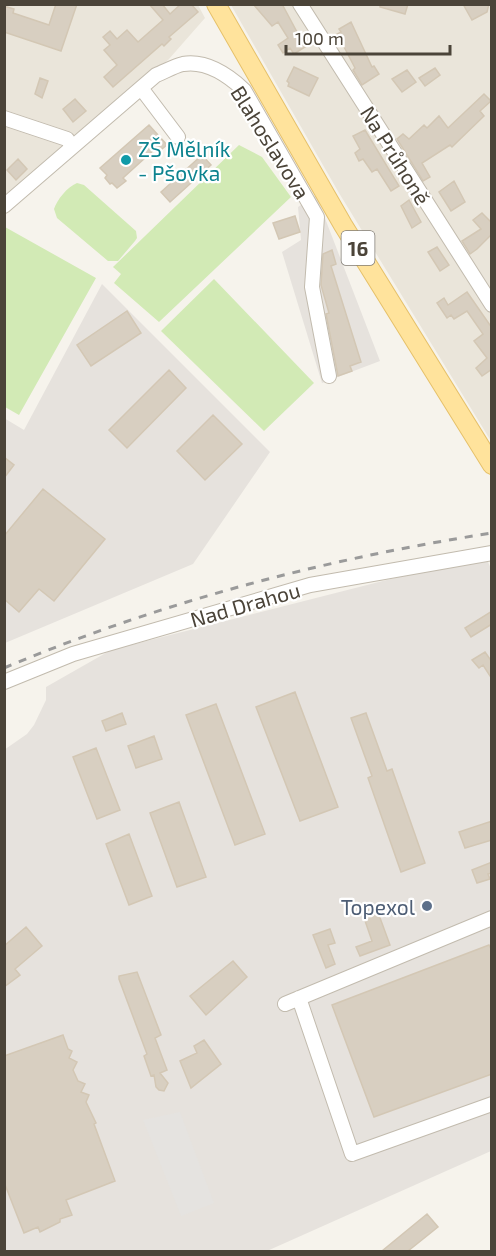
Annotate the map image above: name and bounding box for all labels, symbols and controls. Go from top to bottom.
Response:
scale bar [286,18,450,56]
text: 100 m [295,27,344,49]
street label: Blahoslavova [226,81,316,203]
street label: Na Průhoně [356,101,436,209]
place label: ZŠ Mělník - Pšovka [138,136,231,185]
marker: ZŠ Mělník - Pšovka [119,153,133,167]
road number: 16 [342,231,374,265]
street label: Nad Drahou [187,576,303,632]
place label: Topexol [341,894,416,919]
marker: Topexol [420,899,434,913]

